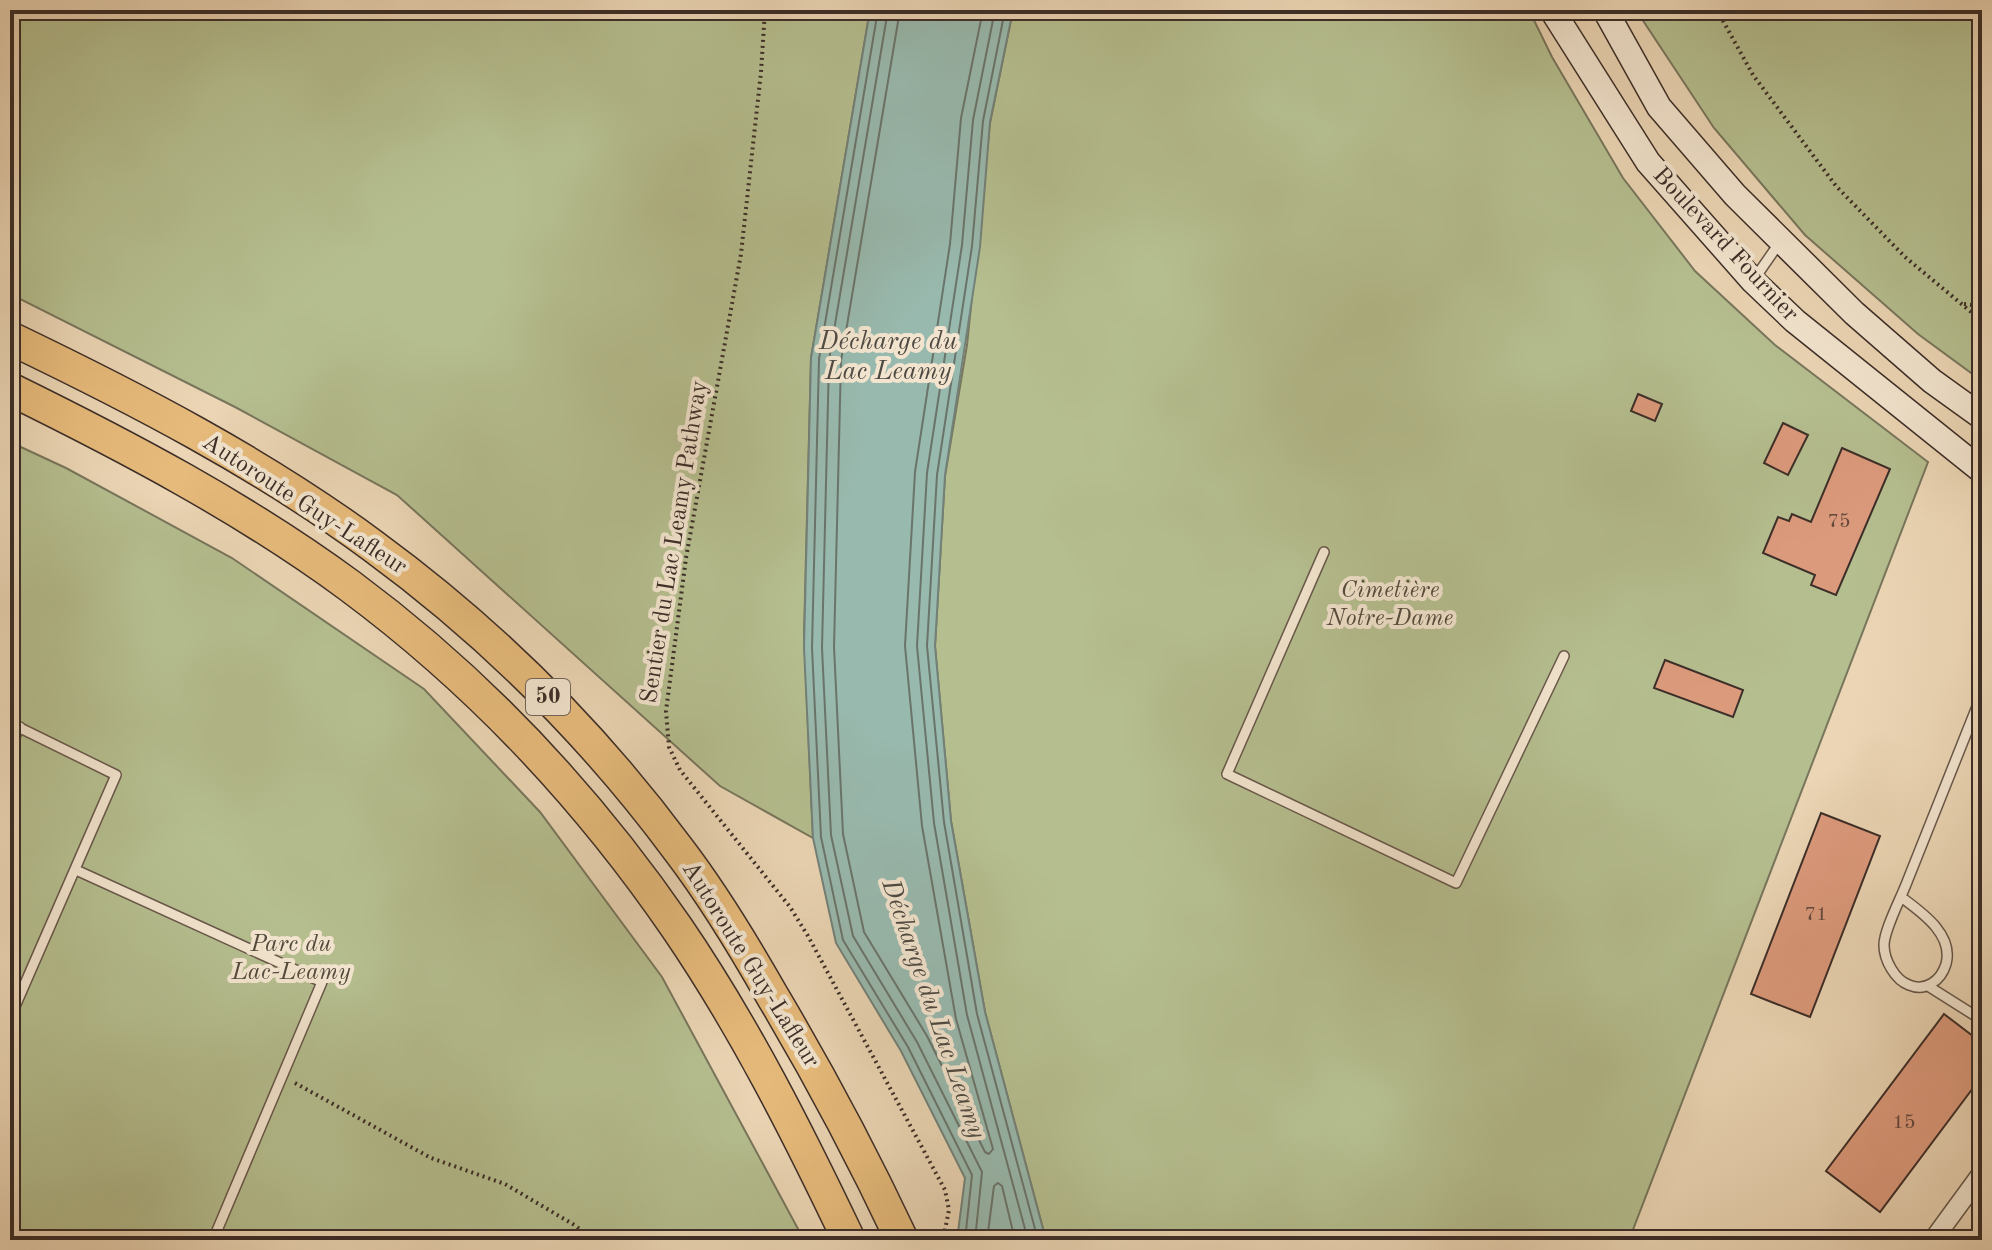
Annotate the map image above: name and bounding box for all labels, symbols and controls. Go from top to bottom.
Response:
street label: Boulevard Fournier [1648,163,1802,327]
water label: Décharge du Lac Leamy [818,329,957,385]
street label: Sentier du Lac Leamy Pathway [638,379,712,705]
street label: Autoroute Guy-Lafleur [198,430,411,580]
house number: 75 [1827,512,1851,532]
park label: Cimetière Notre-Dame [1326,579,1454,631]
road number: 50 [526,679,570,715]
street label: Autoroute Guy-Lafleur [677,858,823,1073]
water label: Décharge du Lac Leamy [876,875,990,1143]
house number: 71 [1804,905,1828,925]
park label: Parc du Lac-Leamy [231,933,351,985]
house number: 15 [1892,1113,1916,1133]

